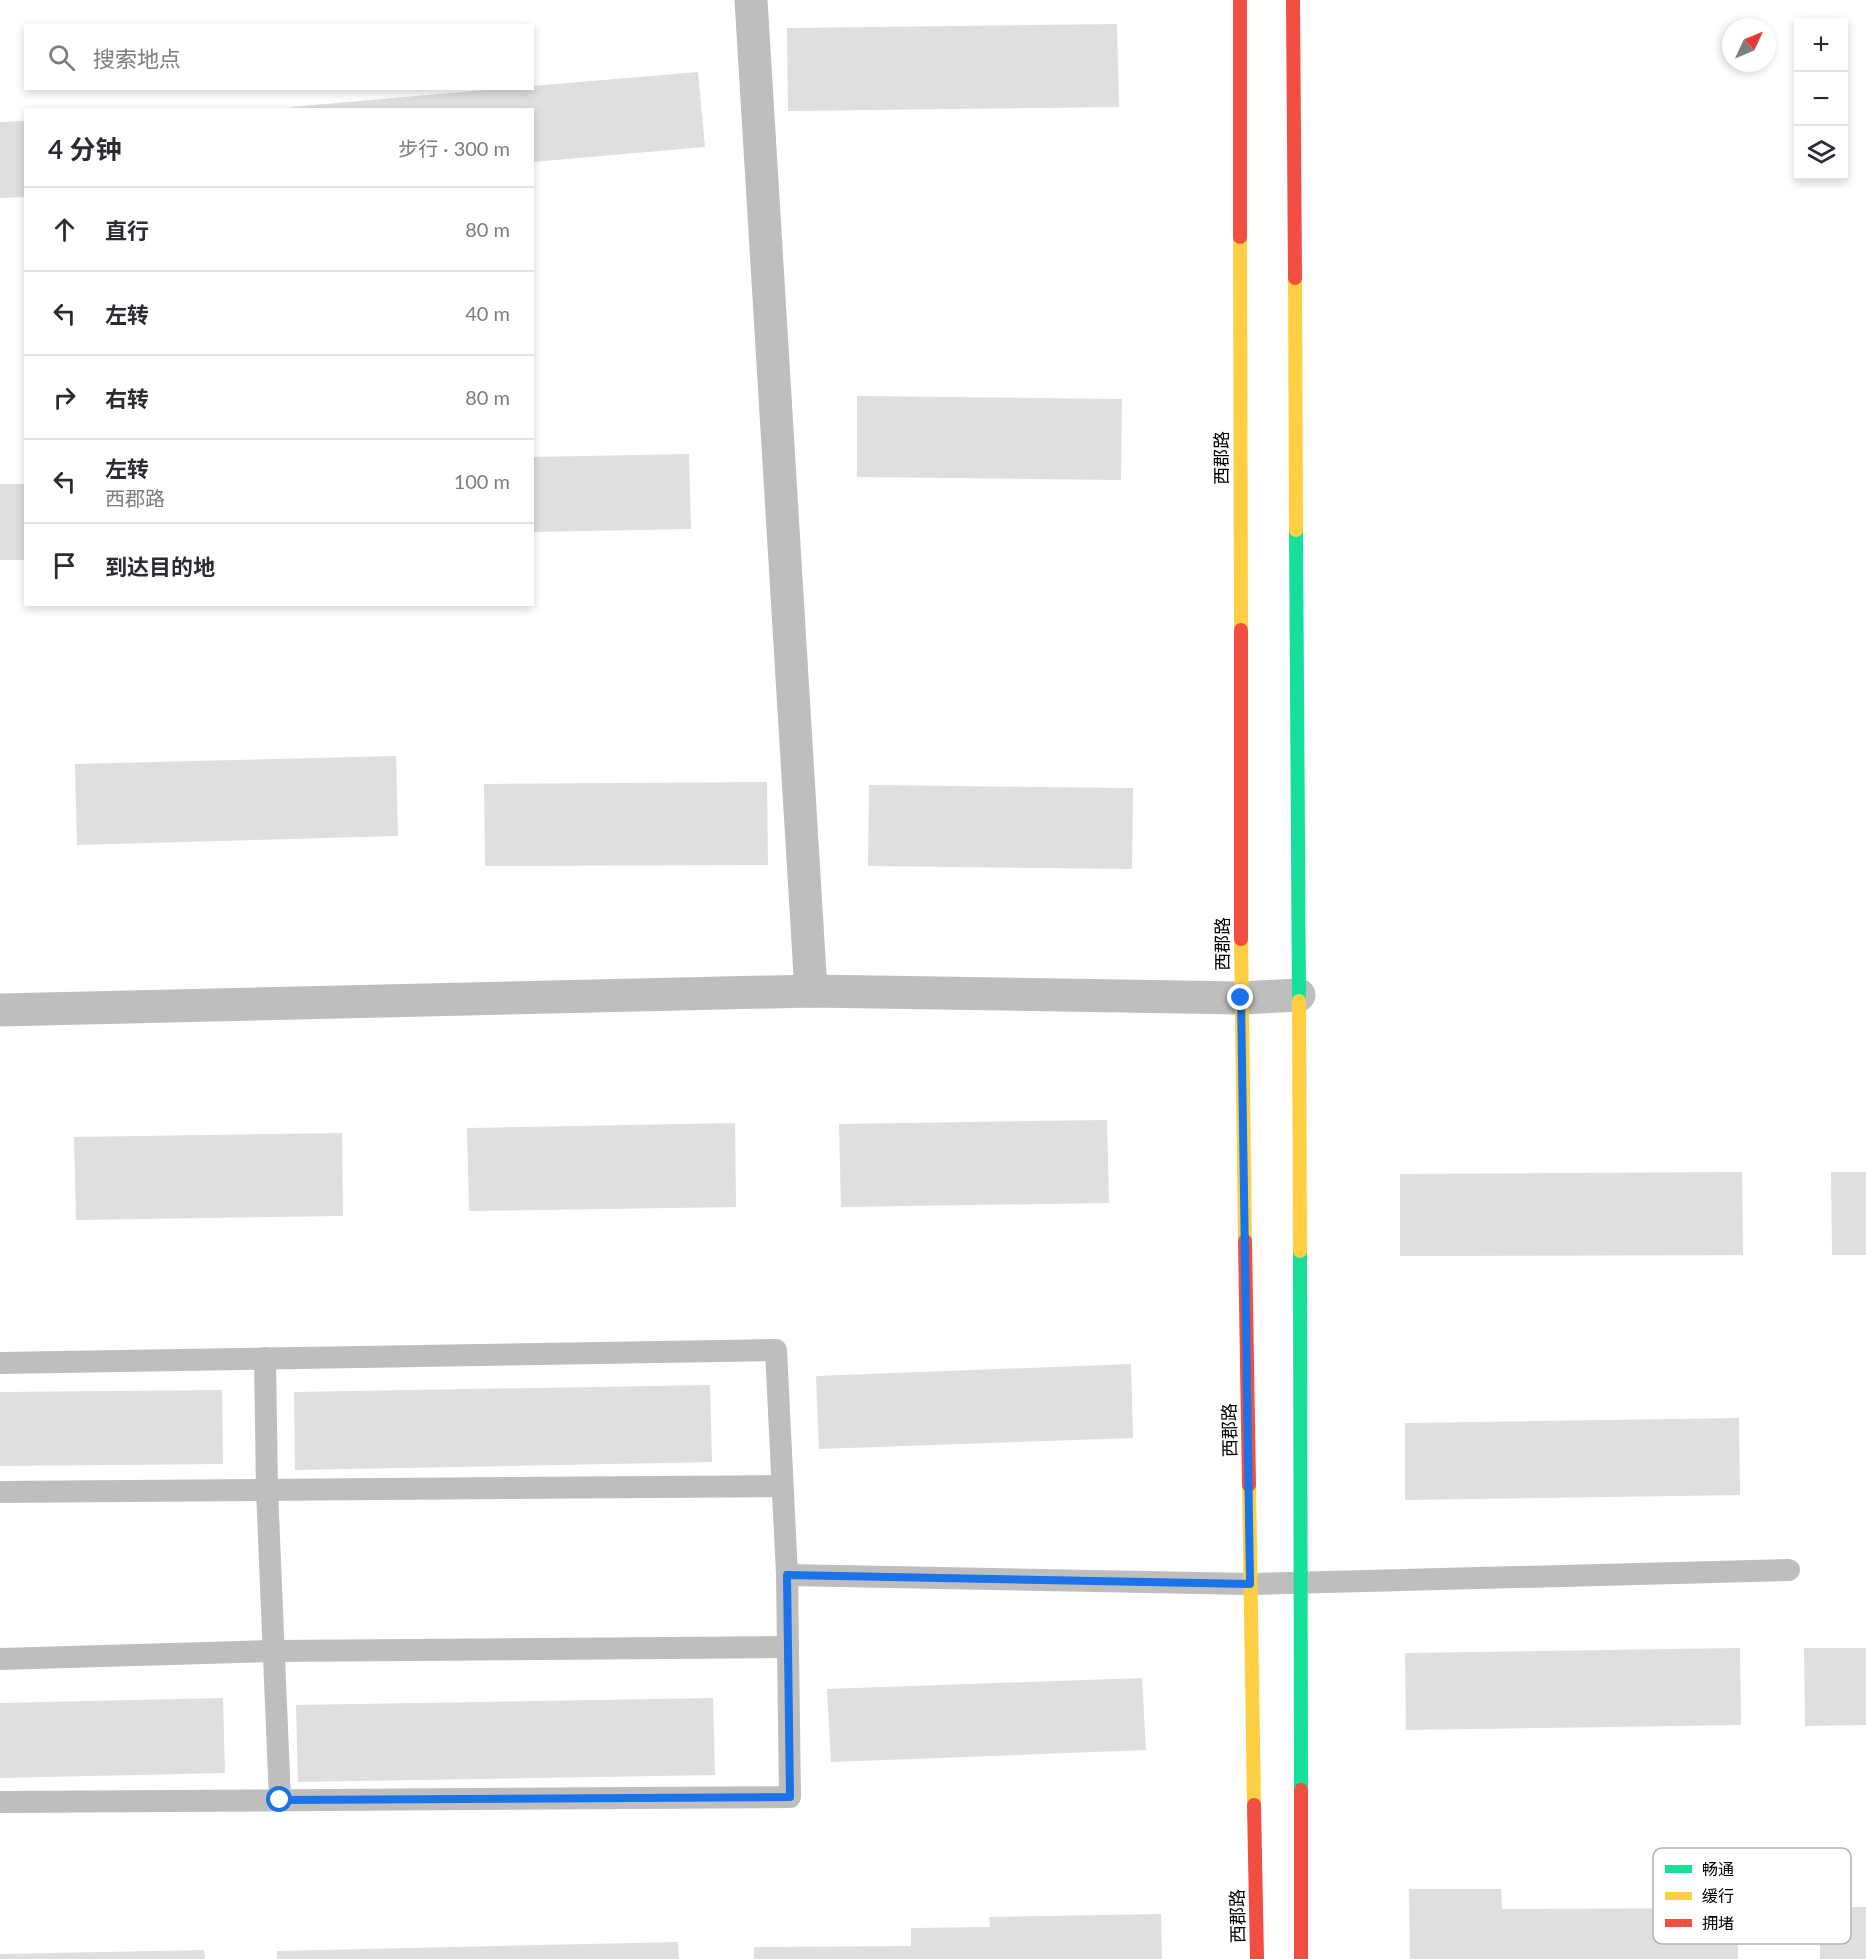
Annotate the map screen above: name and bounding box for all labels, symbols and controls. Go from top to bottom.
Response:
north arrow [1722,18,1776,72]
map controls [1794,18,1848,180]
button: + [1794,18,1848,72]
search box [24,24,534,90]
icon: search [45,41,78,74]
text: 搜索地点 [93,45,181,72]
button: − [1794,72,1848,126]
button: layers [1794,126,1848,180]
text: 4 分钟 [48,133,121,165]
text: 步行 · 300 m [398,136,510,160]
icon: ahead [48,213,81,246]
text: 直行 [105,217,149,244]
text: 80 m [465,217,510,241]
icon: left [48,297,81,330]
text: 左转 [105,301,149,328]
text: 40 m [465,301,510,325]
icon: right [48,381,81,414]
text: 右转 [105,385,149,412]
text: 80 m [465,385,510,409]
street label: 西郡路 [1210,431,1232,485]
text: 左转 [105,455,149,482]
icon: left [48,465,81,498]
text: 100 m [454,469,510,493]
text: 西郡路 [105,486,165,510]
icon: arrive [48,549,81,582]
text: 到达目的地 [105,553,215,580]
street label: 西郡路 [1211,917,1233,971]
route end [1227,984,1253,1010]
street label: 西郡路 [1218,1403,1240,1457]
route start [266,1786,292,1812]
legend [1653,1848,1851,1944]
text: 畅通 [1702,1859,1734,1878]
text: 缓行 [1702,1886,1734,1905]
street label: 西郡路 [1226,1889,1248,1943]
text: 拥堵 [1702,1913,1734,1932]

